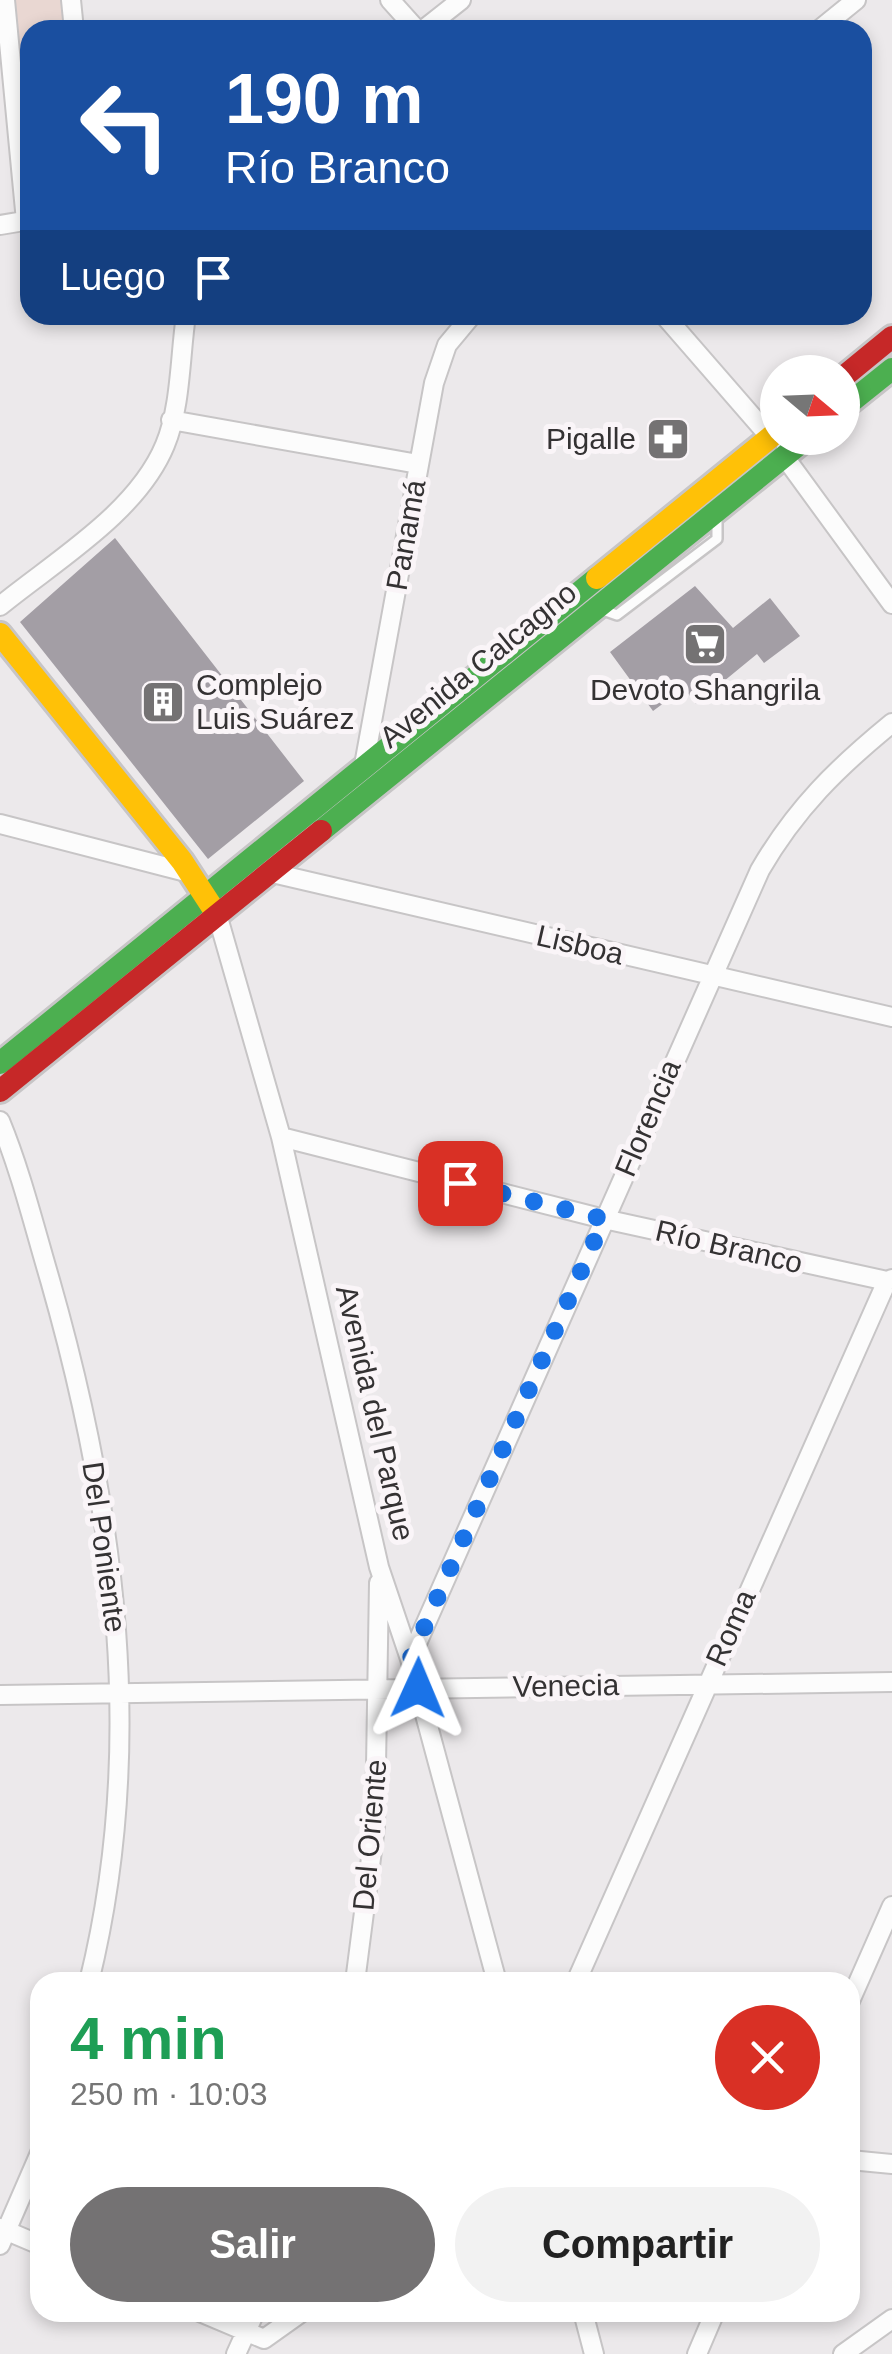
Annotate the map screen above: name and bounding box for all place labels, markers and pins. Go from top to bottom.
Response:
pharmacy icon: Pigalle [645,416,691,462]
place label: Pigalle [546,422,636,455]
supermarket icon: Devoto Shangrila [682,621,728,667]
place label: Complejo Luis Suárez [196,668,354,735]
place label: Devoto Shangrila [590,673,820,706]
building icon: Complejo Luis Suárez [140,679,186,725]
pin [418,1141,503,1226]

